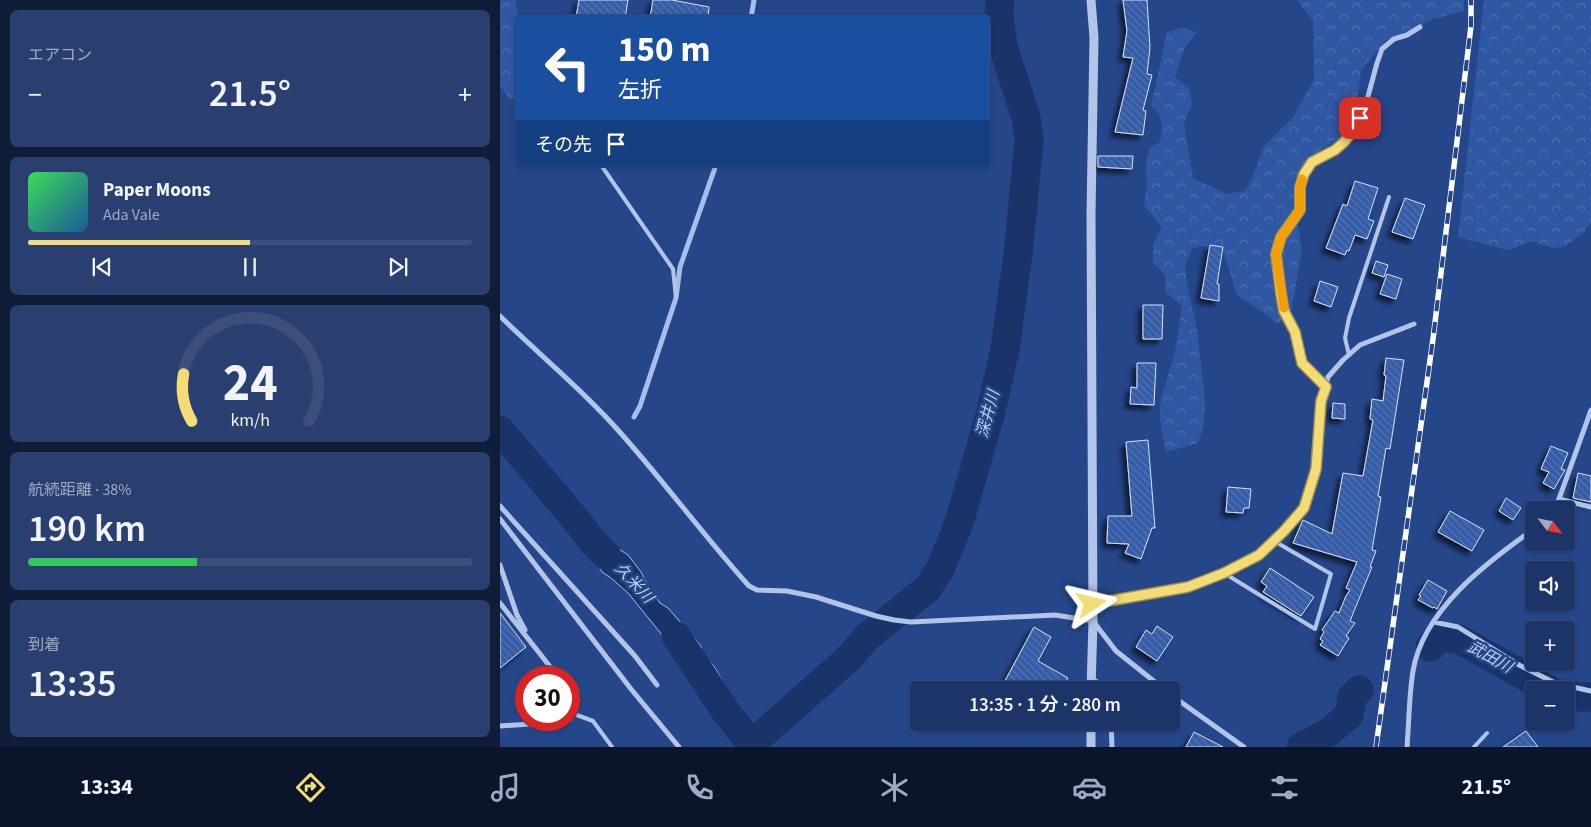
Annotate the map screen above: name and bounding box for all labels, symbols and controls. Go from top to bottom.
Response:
text: 150 m [618,25,710,75]
icon: left [535,35,600,100]
text: エアコン [28,44,92,66]
text: 21.5° [209,67,291,121]
text: 左折 [618,74,662,106]
text: − [28,75,42,115]
text: + [458,75,472,115]
pin [1339,97,1381,139]
icon: arrive [1346,104,1374,132]
icon: arrive [602,130,630,158]
text: その先 [535,132,592,159]
text: Paper Moons [103,177,211,204]
text: Ada Vale [103,204,160,226]
icon: previous [88,253,116,281]
icon: pause [236,253,264,281]
icon: next [384,253,412,281]
text: 24 [223,347,277,421]
water label: 深井川 [971,386,1005,440]
text: km/h [230,408,270,433]
text: 航続距離 · 38% [28,479,131,501]
north arrow [1525,501,1575,551]
map controls [1525,501,1575,731]
text: 190 km [28,502,146,556]
water label: 久米川 [610,558,660,610]
button: sound [1525,561,1575,611]
position arrow [1065,577,1117,629]
button: + [1525,621,1575,671]
text: 到着 [28,634,60,656]
water label: 武田川 [1464,636,1518,679]
text: 13:35 [28,657,116,711]
speed limit sign: 30 [515,666,580,731]
button: − [1525,681,1575,731]
text: 13:35 · 1 分 · 280 m [969,692,1121,719]
icon: directions [293,770,328,805]
icon: music [488,770,523,805]
icon: phone [682,770,717,805]
icon: climate [877,770,912,805]
icon: car [1072,770,1107,805]
icon: filters [1267,770,1302,805]
text: 13:34 [80,771,133,803]
text: 21.5° [1462,771,1511,803]

